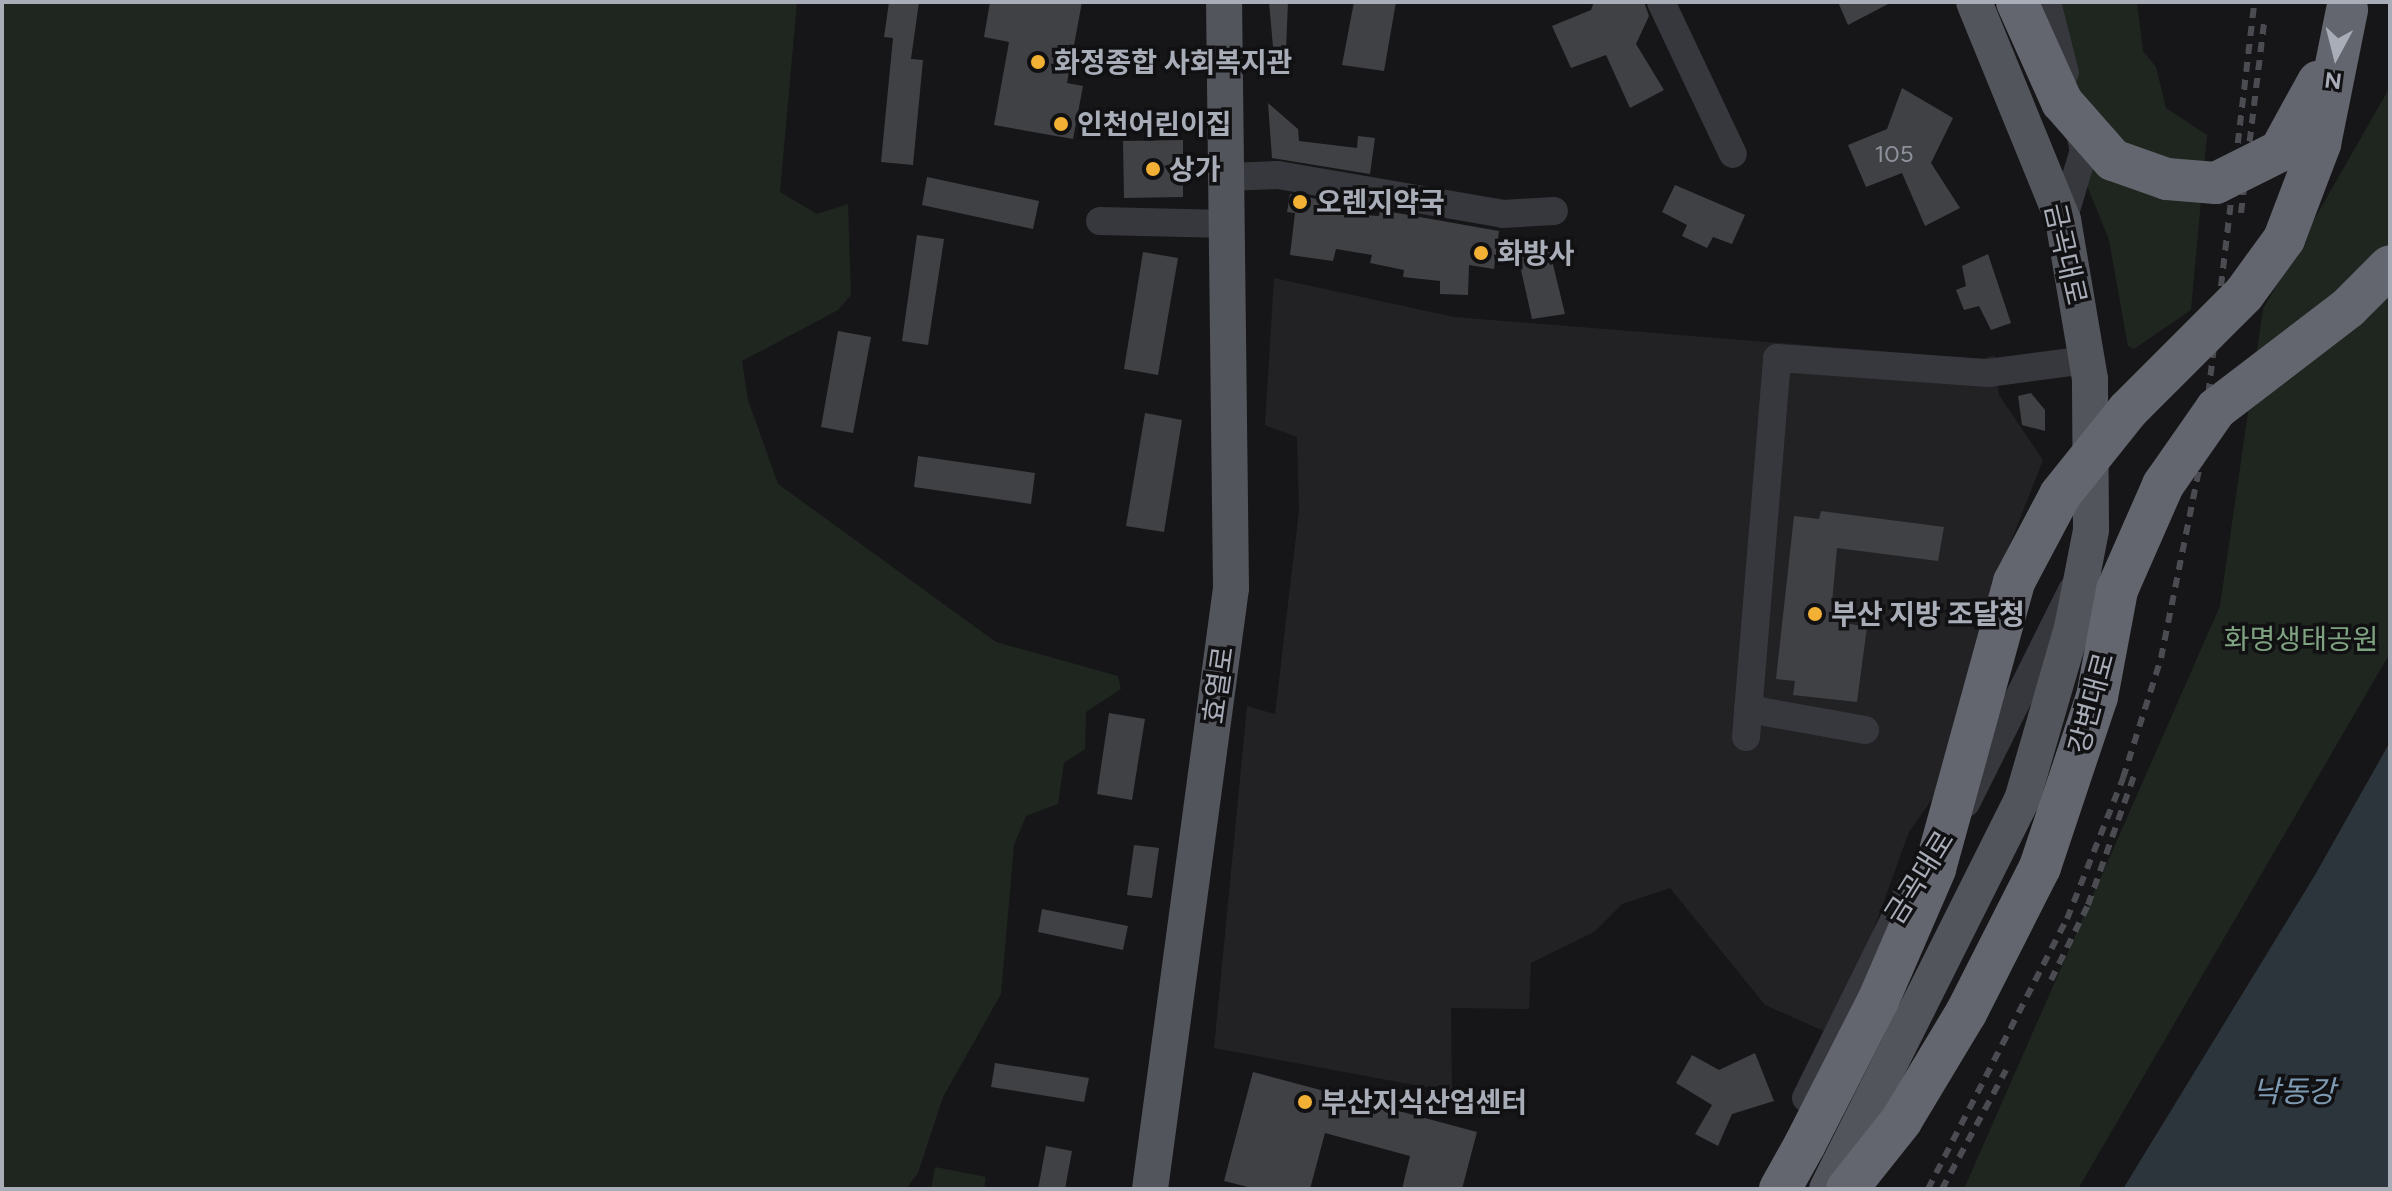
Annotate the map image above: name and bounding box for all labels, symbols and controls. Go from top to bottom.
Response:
north arrow [2296,16,2376,96]
place label: 화정종합 사회복지관 [1054,45,1293,79]
marker: 화정종합 사회복지관 [1029,53,1047,71]
text: N [2323,66,2343,95]
place label: 인천어린이집 [1077,107,1232,141]
marker: 인천어린이집 [1052,115,1070,133]
house number: 105 [1874,140,1914,168]
place label: 상가 [1169,152,1221,186]
marker: 상가 [1144,160,1162,178]
place label: 오렌지약국 [1316,185,1445,219]
marker: 오렌지약국 [1291,193,1309,211]
street label: 금곡대로 [2038,200,2094,308]
place label: 화방사 [1497,236,1574,270]
marker: 화방사 [1472,244,1490,262]
place label: 부산 지방 조달청 [1831,597,2025,631]
marker: 부산 지방 조달청 [1806,605,1824,623]
park label: 화명생태공원 [2224,622,2378,656]
street label: 효열로 [1196,644,1240,726]
street label: 강변대로 [2061,649,2121,757]
street label: 금곡대로 [1877,824,1961,930]
water label: 낙동강 [2253,1074,2335,1110]
place label: 부산지식산업센터 [1321,1085,1527,1119]
marker: 부산지식산업센터 [1296,1093,1314,1111]

